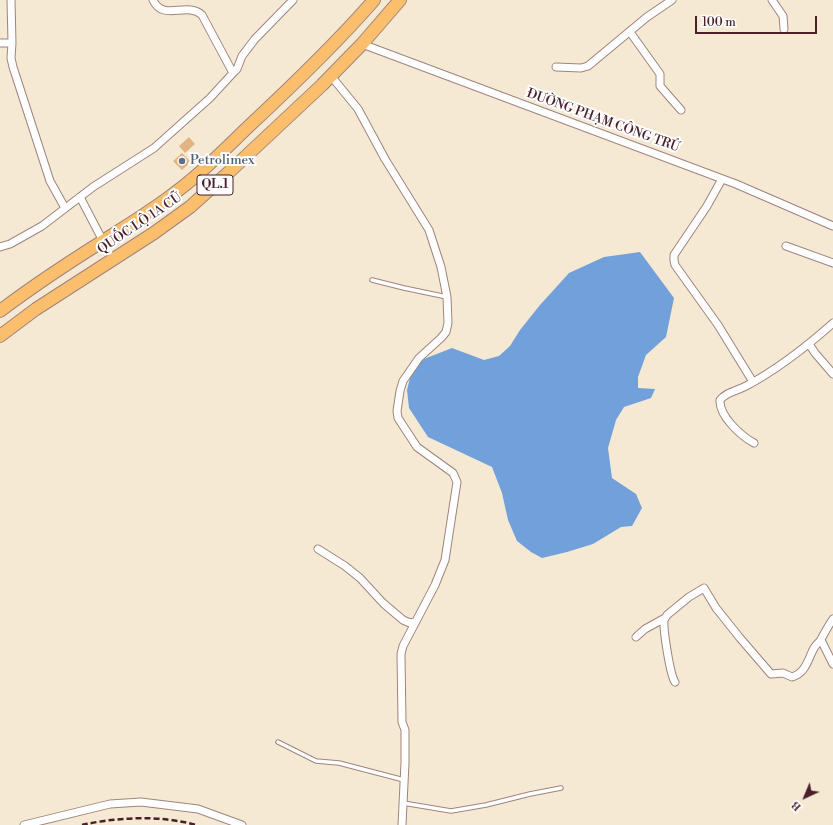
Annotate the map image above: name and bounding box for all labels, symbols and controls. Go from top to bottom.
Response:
scale bar [697,8,819,34]
text: 100 m [702,15,736,30]
street label: ĐƯỜNG PHẠM CÔNG TRỨ [524,86,682,156]
place label: Petrolimex [190,153,255,169]
marker: Petrolimex [177,156,187,166]
road number: QL.1 [197,175,233,195]
street label: QUỐC LỘ 1A CŨ [95,190,185,258]
north arrow [785,777,825,817]
text: B [789,798,805,814]

